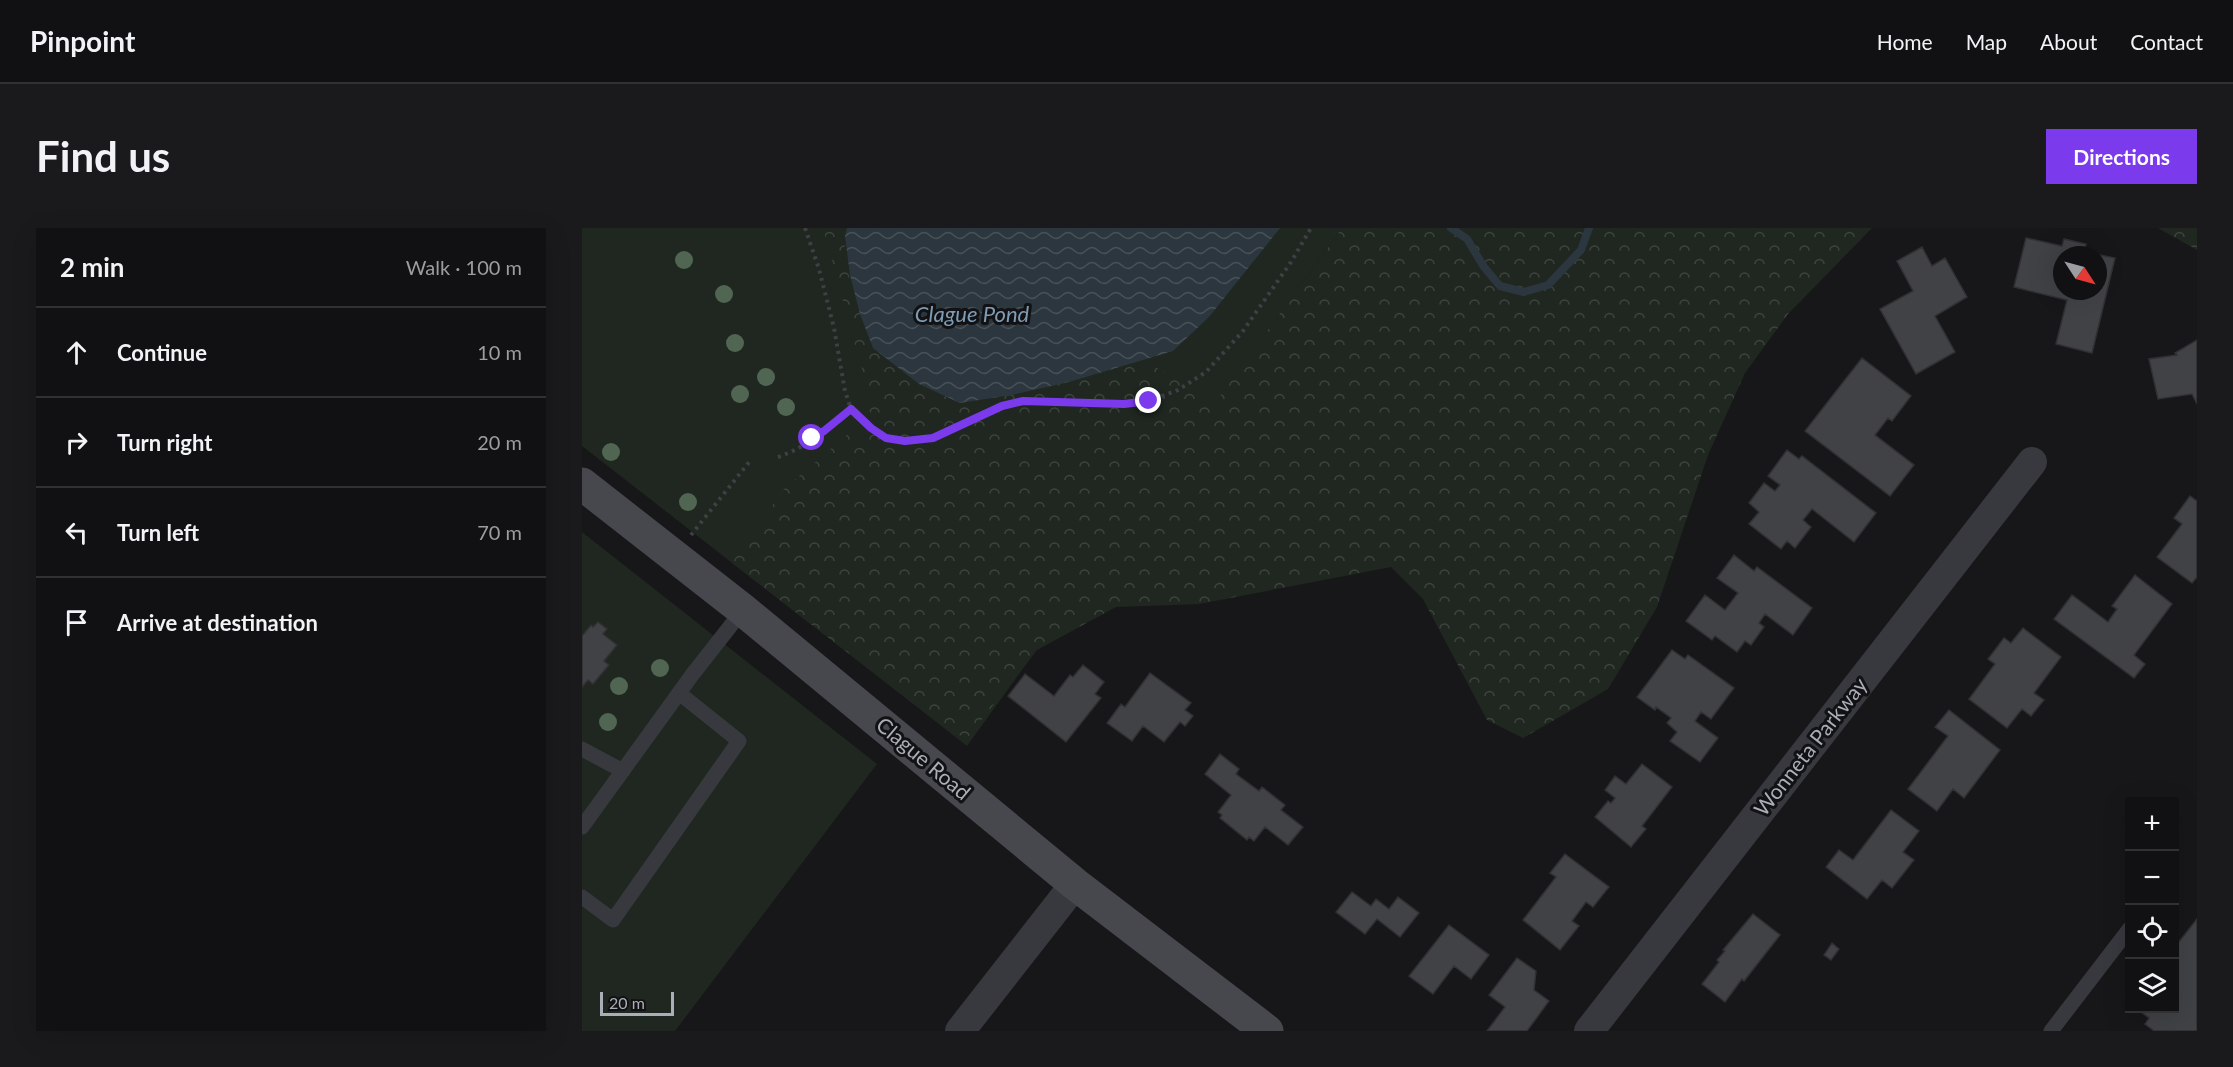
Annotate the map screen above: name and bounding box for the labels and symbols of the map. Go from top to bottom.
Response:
north arrow [2053,246,2107,300]
water label: Clague Pond [915,300,1030,327]
route end [1135,387,1161,413]
route start [798,424,824,450]
street label: Wonneta Parkway [1748,672,1872,820]
street label: Clague Road [872,711,976,804]
scale bar [600,989,674,1016]

